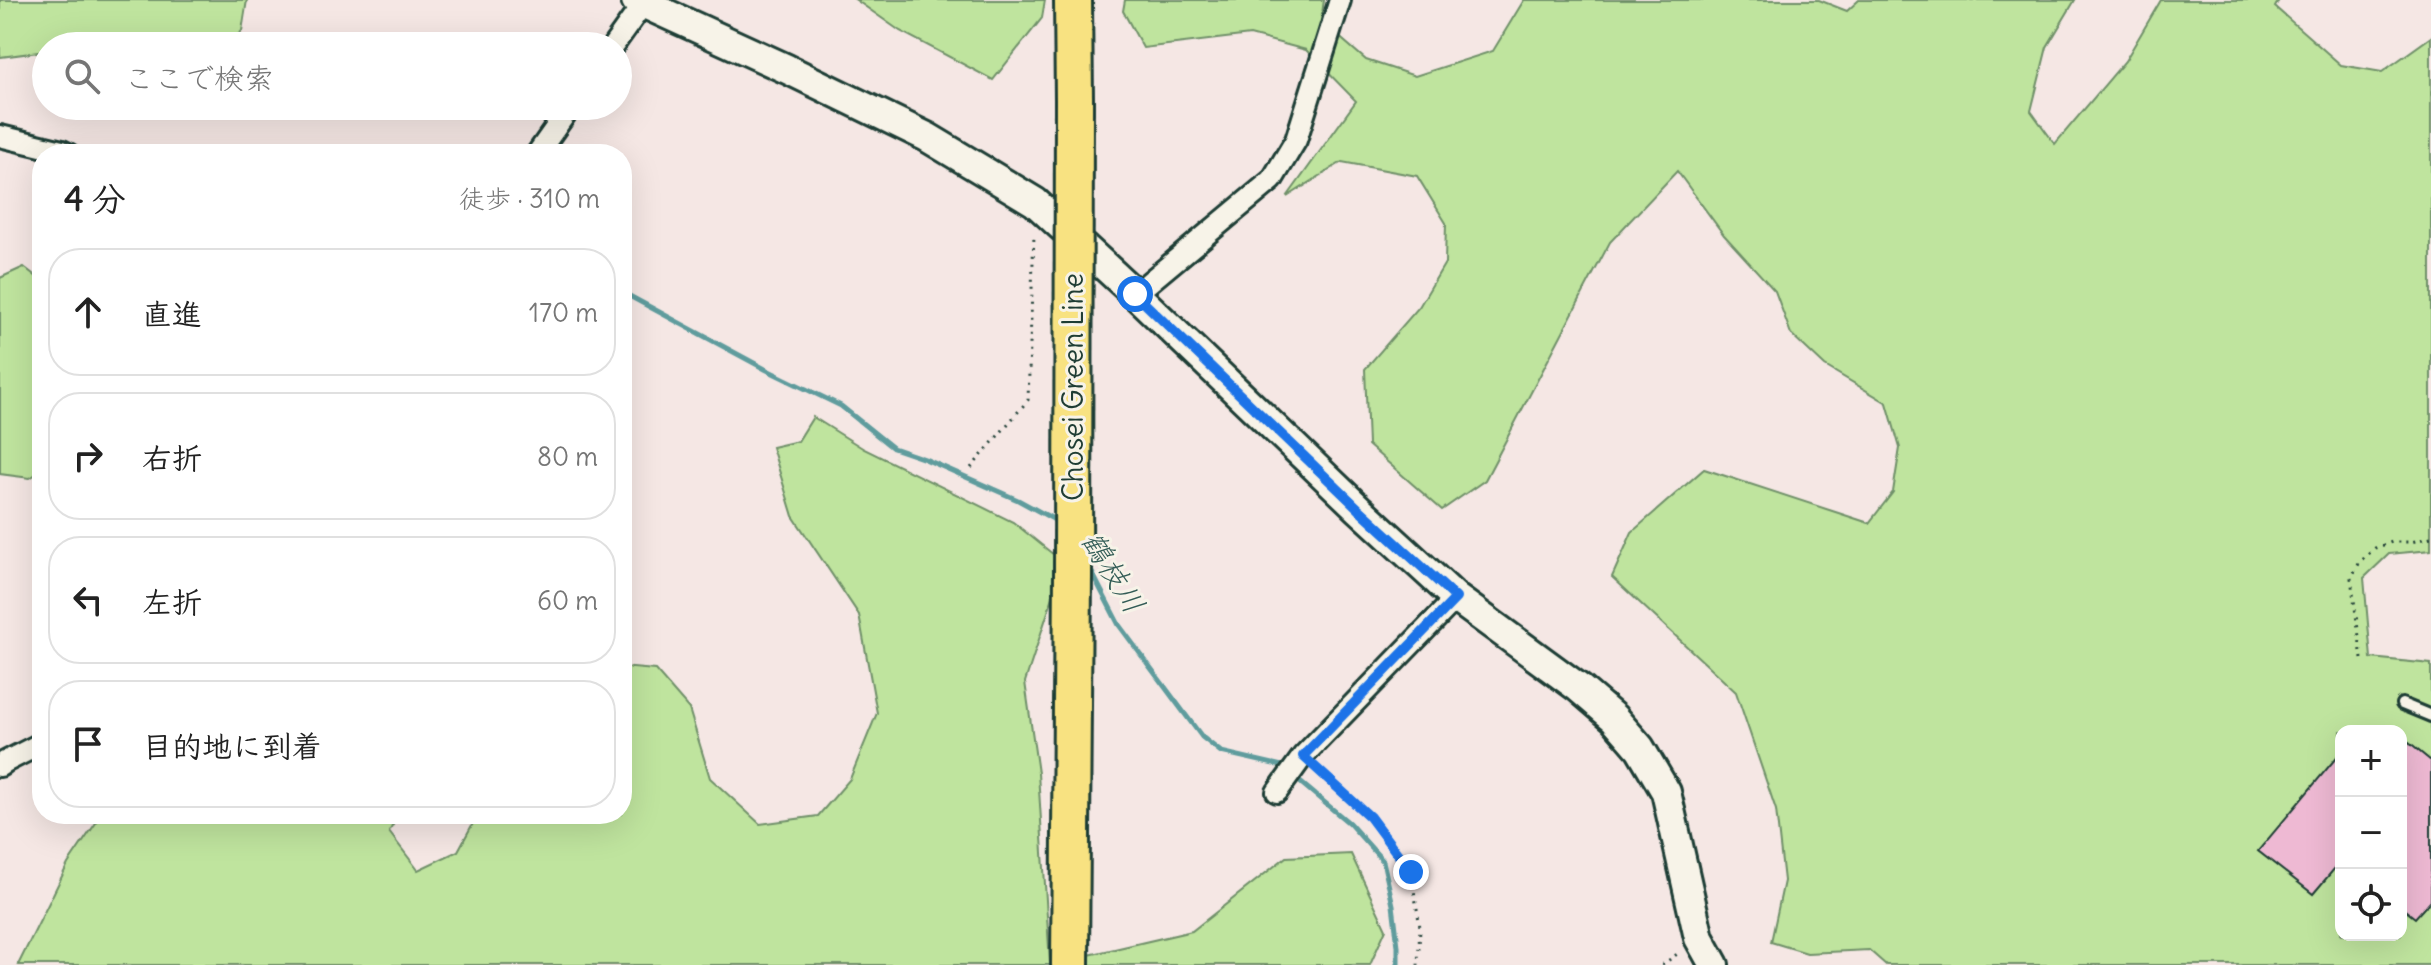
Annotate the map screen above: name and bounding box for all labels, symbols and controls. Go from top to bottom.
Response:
search box [32,32,632,120]
icon: search [60,54,104,98]
text: ここで検索 [124,59,274,97]
text: 4 分 [64,177,126,220]
text: 徒歩 · 310 m [459,182,600,215]
street label: Chosei Green Line [1055,273,1091,501]
route start [1117,276,1153,312]
icon: ahead [66,290,110,334]
text: 直進 [142,295,202,333]
text: 170 m [529,296,598,329]
icon: right [66,434,110,478]
text: 右折 [142,439,202,477]
text: 80 m [537,440,598,473]
water label: 鶴枝川 [1074,524,1154,620]
icon: left [66,578,110,622]
text: 左折 [142,583,202,621]
text: 60 m [537,584,598,617]
icon: arrive [66,722,110,766]
map controls [2335,725,2407,941]
button: + [2335,725,2407,797]
text: 目的地に到着 [142,727,322,765]
button: − [2335,797,2407,869]
route end [1393,854,1429,890]
button: locate [2335,869,2407,941]

